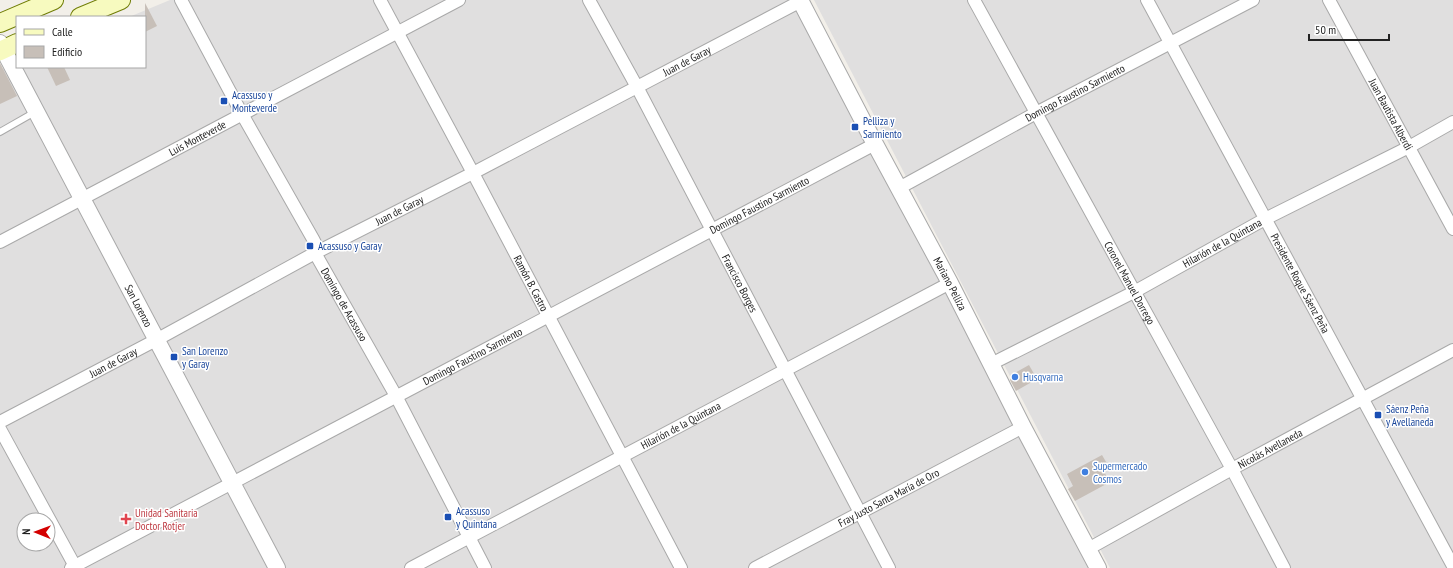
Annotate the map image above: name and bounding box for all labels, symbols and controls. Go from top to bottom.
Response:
legend [16,16,146,68]
scale bar [1309,16,1389,42]
text: 50 m [1315,22,1336,37]
text: Calle [52,24,73,39]
street label: Juan de Garay [660,42,714,80]
text: Edificio [52,44,82,59]
street label: Domingo Faustino Sarmiento [1023,61,1127,125]
street label: Juan Bautista Alberdi [1365,75,1416,153]
place label: Acassuso y Monteverde [232,88,277,115]
marker: Acassuso y Monteverde [219,96,229,106]
place label: Pelliza y Sarmiento [863,114,902,141]
street label: Luis Monteverde [166,117,229,159]
marker: Pelliza y Sarmiento [850,122,860,132]
street label: Domingo Faustino Sarmiento [707,173,811,237]
street label: Juan de Garay [372,192,426,229]
street label: Hilarión de la Quintana [1180,215,1264,271]
street label: Presidente Roque Sáenz Peña [1267,231,1333,336]
place label: Acassuso y Garay [318,239,383,253]
street label: Coronel Manuel Dorrego [1101,239,1158,327]
marker: Acassuso y Garay [305,241,315,251]
street label: Francisco Borges [719,252,761,315]
street label: Ramón B. Castro [511,253,552,314]
street label: Mariano Pelliza [930,255,970,313]
street label: Domingo de Acassuso [318,265,371,344]
street label: San Lorenzo [122,282,156,330]
street label: Domingo Faustino Sarmiento [420,324,525,388]
street label: Juan de Garay [86,344,140,381]
place label: San Lorenzo y Garay [182,344,228,371]
marker: San Lorenzo y Garay [169,352,179,362]
place label: Husqvarna [1023,370,1063,384]
marker: Husqvarna [1010,372,1020,382]
street label: Hilarión de la Quintana [638,399,723,452]
place label: Sáenz Peña y Avellaneda [1386,402,1434,429]
marker: Sáenz Peña y Avellaneda [1373,410,1383,420]
street label: Nicolás Avellaneda [1235,425,1305,472]
place label: Supermercado Cosmos [1093,459,1148,486]
street label: Fray Justo Santa María de Oro [836,465,942,530]
marker: Supermercado Cosmos [1080,467,1090,477]
place label: Acassuso y Quintana [456,504,497,531]
place label: Unidad Sanitaria Doctor Rotjer [135,506,198,533]
north arrow [16,512,56,552]
marker: Acassuso y Quintana [443,512,453,522]
marker: Unidad Sanitaria Doctor Rotjer [120,513,132,525]
text: N [19,529,33,535]

